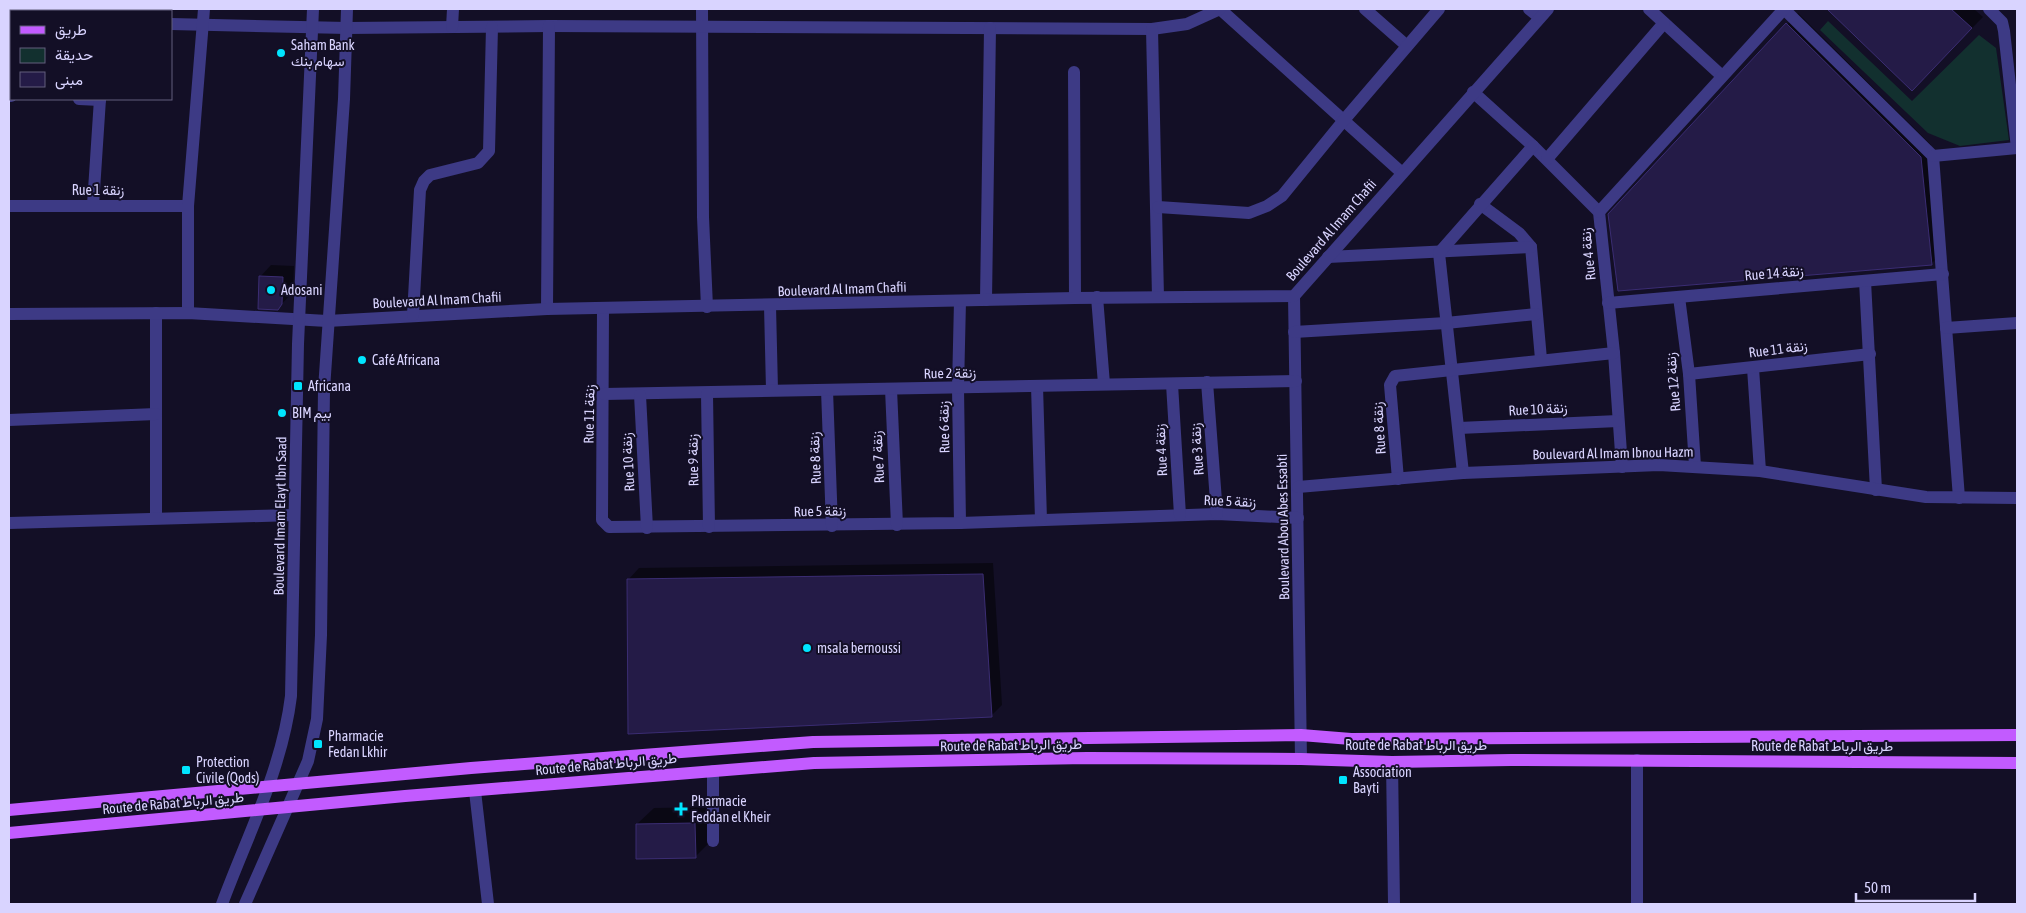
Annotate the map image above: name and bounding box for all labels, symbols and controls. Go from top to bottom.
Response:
legend [10,10,172,100]
text: طريق [55,21,87,40]
place label: Saham Bank سهام بنك [291,37,355,70]
text: حديقة [55,46,93,64]
marker: Saham Bank سهام بنك [275,47,287,59]
text: مبنى [55,71,83,90]
street label: Boulevard Al Imam Chafii [1283,176,1379,284]
street label: Rue 1 زنقة [72,182,125,199]
street label: Rue 4 زنقة [1577,227,1600,281]
street label: Rue 14 زنقة [1744,262,1804,285]
street label: Boulevard Al Imam Chafii [777,279,907,299]
place label: Adosani [281,282,323,298]
marker: Adosani [265,284,277,296]
street label: Boulevard Al Imam Chafii [372,289,502,311]
street label: Rue 11 زنقة [1748,337,1809,362]
place label: Café Africana [372,352,440,368]
street label: Rue 12 زنقة [1662,352,1685,412]
marker: Café Africana [356,354,368,366]
street label: Rue 2 زنقة [924,365,977,382]
place label: Africana [308,378,351,394]
marker: Africana [292,380,304,392]
street label: Rue 11 زنقة [580,384,599,444]
street label: Rue 10 زنقة [1508,399,1568,420]
street label: Rue 6 زنقة [936,400,953,453]
street label: Rue 8 زنقة [1369,401,1390,455]
place label: BIM بيم [292,405,332,422]
marker: BIM بيم [276,407,288,419]
street label: Rue 3 زنقة [1187,422,1208,476]
street label: Rue 4 زنقة [1152,423,1171,477]
street label: Rue 7 زنقة [869,430,888,484]
street label: Rue 8 زنقة [806,431,825,485]
street label: Rue 10 زنقة [618,432,639,492]
street label: Rue 9 زنقة [685,433,702,486]
street label: Boulevard Imam Elayt Ibn Saad [271,436,289,596]
street label: Boulevard Al Imam Ibnou Hazm [1532,444,1694,462]
street label: Boulevard Abou Abes Essabti [1274,454,1292,600]
street label: Rue 5 زنقة [1203,492,1257,511]
street label: Rue 5 زنقة [794,503,847,520]
place label: msala bernoussi [817,640,901,656]
marker: msala bernoussi [801,642,813,654]
place label: Pharmacie Fedan Lkhir [328,728,388,760]
street label: Route de Rabat طريق الرباط [940,736,1082,755]
street label: Route de Rabat طريق الرباط [1345,737,1487,754]
marker: Pharmacie Fedan Lkhir [312,738,324,750]
street label: Route de Rabat طريق الرباط [1751,738,1893,755]
street label: Route de Rabat طريق الرباط [535,750,678,779]
place label: Protection Civile (Qods) [196,754,259,786]
marker: Protection Civile (Qods) [180,764,192,776]
place label: Association Bayti [1353,764,1412,796]
marker: Association Bayti [1337,774,1349,786]
street label: Route de Rabat طريق الرباط [102,789,245,818]
place label: Pharmacie Feddan el Kheir [691,793,771,825]
marker: Pharmacie Feddan el Kheir [675,803,687,815]
scale bar [1856,870,1975,902]
text: 50 m [1864,879,1891,896]

